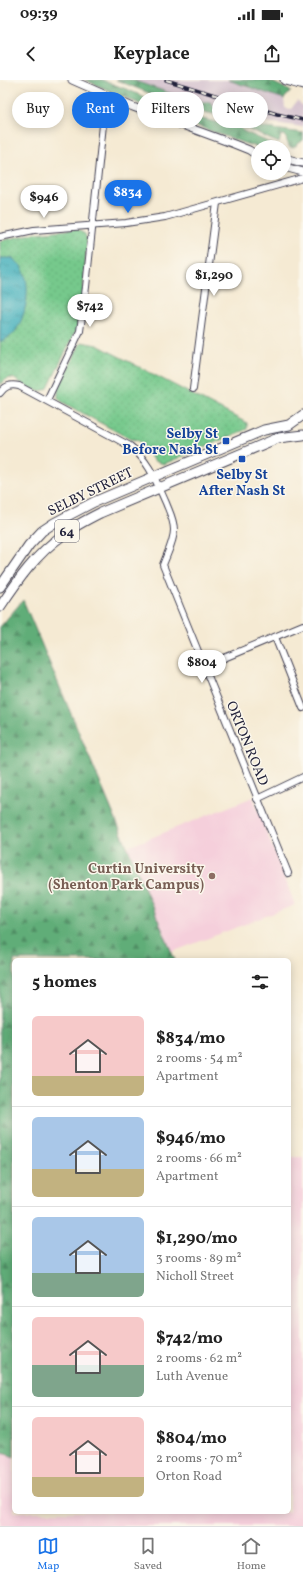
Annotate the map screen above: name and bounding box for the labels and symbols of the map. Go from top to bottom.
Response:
pin: $834 [104,180,152,214]
pin: $946 [20,185,68,219]
pin: $1,290 [181,263,247,297]
pin: $742 [66,294,114,328]
place label: Selby St Before Nash St [122,425,218,460]
marker: Selby St Before Nash St [221,436,231,446]
marker: Selby St After Nash St [237,454,247,464]
street label: SELBY STREET [45,463,137,521]
place label: Selby St After Nash St [199,466,285,501]
road number: 64 [55,520,79,542]
pin: $804 [178,650,226,684]
street label: ORTON ROAD [221,698,272,789]
place label: Curtin University (Shenton Park Campus) [48,860,204,895]
marker: Curtin University (Shenton Park Campus) [207,871,217,881]

